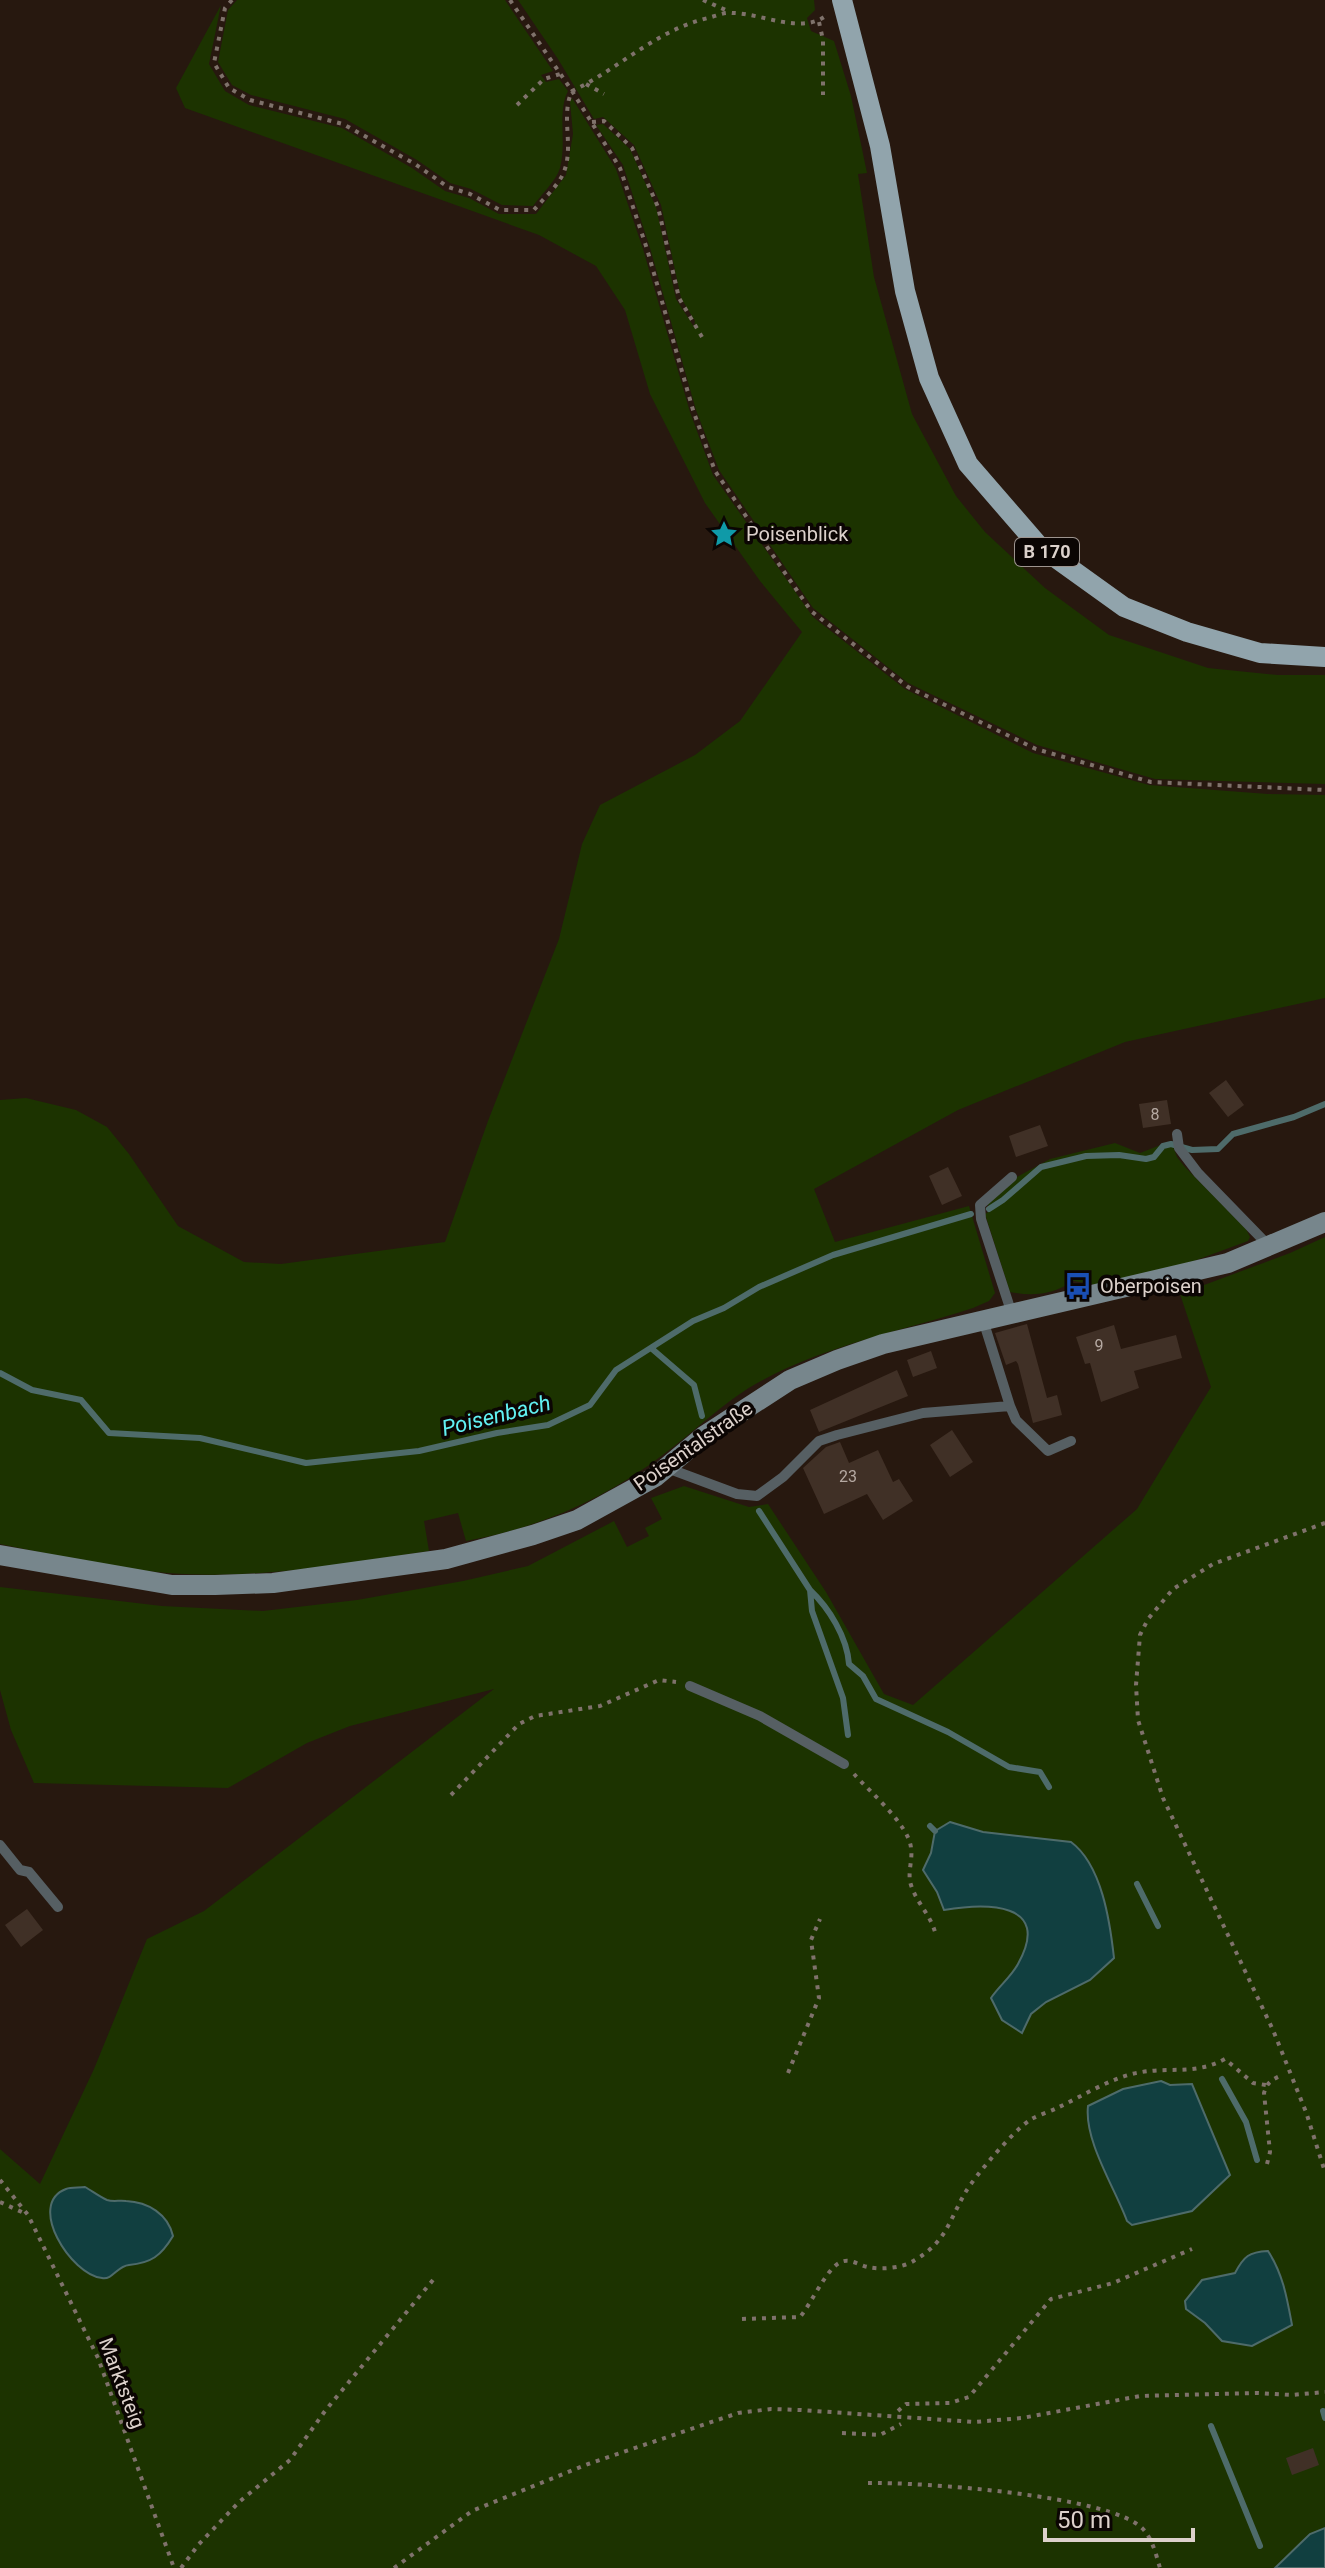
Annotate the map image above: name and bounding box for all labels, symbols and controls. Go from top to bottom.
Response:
place icon: Poisenblick [709,519,739,549]
place label: Poisenblick [746,522,849,546]
road number: B 170 [1015,538,1079,566]
house number: 8 [1151,1105,1160,1124]
bus stop icon: Oberpoisen [1063,1271,1093,1301]
place label: Oberpoisen [1100,1274,1202,1298]
house number: 9 [1095,1336,1104,1355]
water label: Poisenbach [439,1390,553,1441]
street label: Poisentalstraße [629,1396,757,1496]
house number: 23 [839,1467,857,1486]
street label: Marktsteig [94,2334,150,2432]
scale bar [1045,2492,1193,2542]
text: 50 m [1057,2506,1111,2534]

